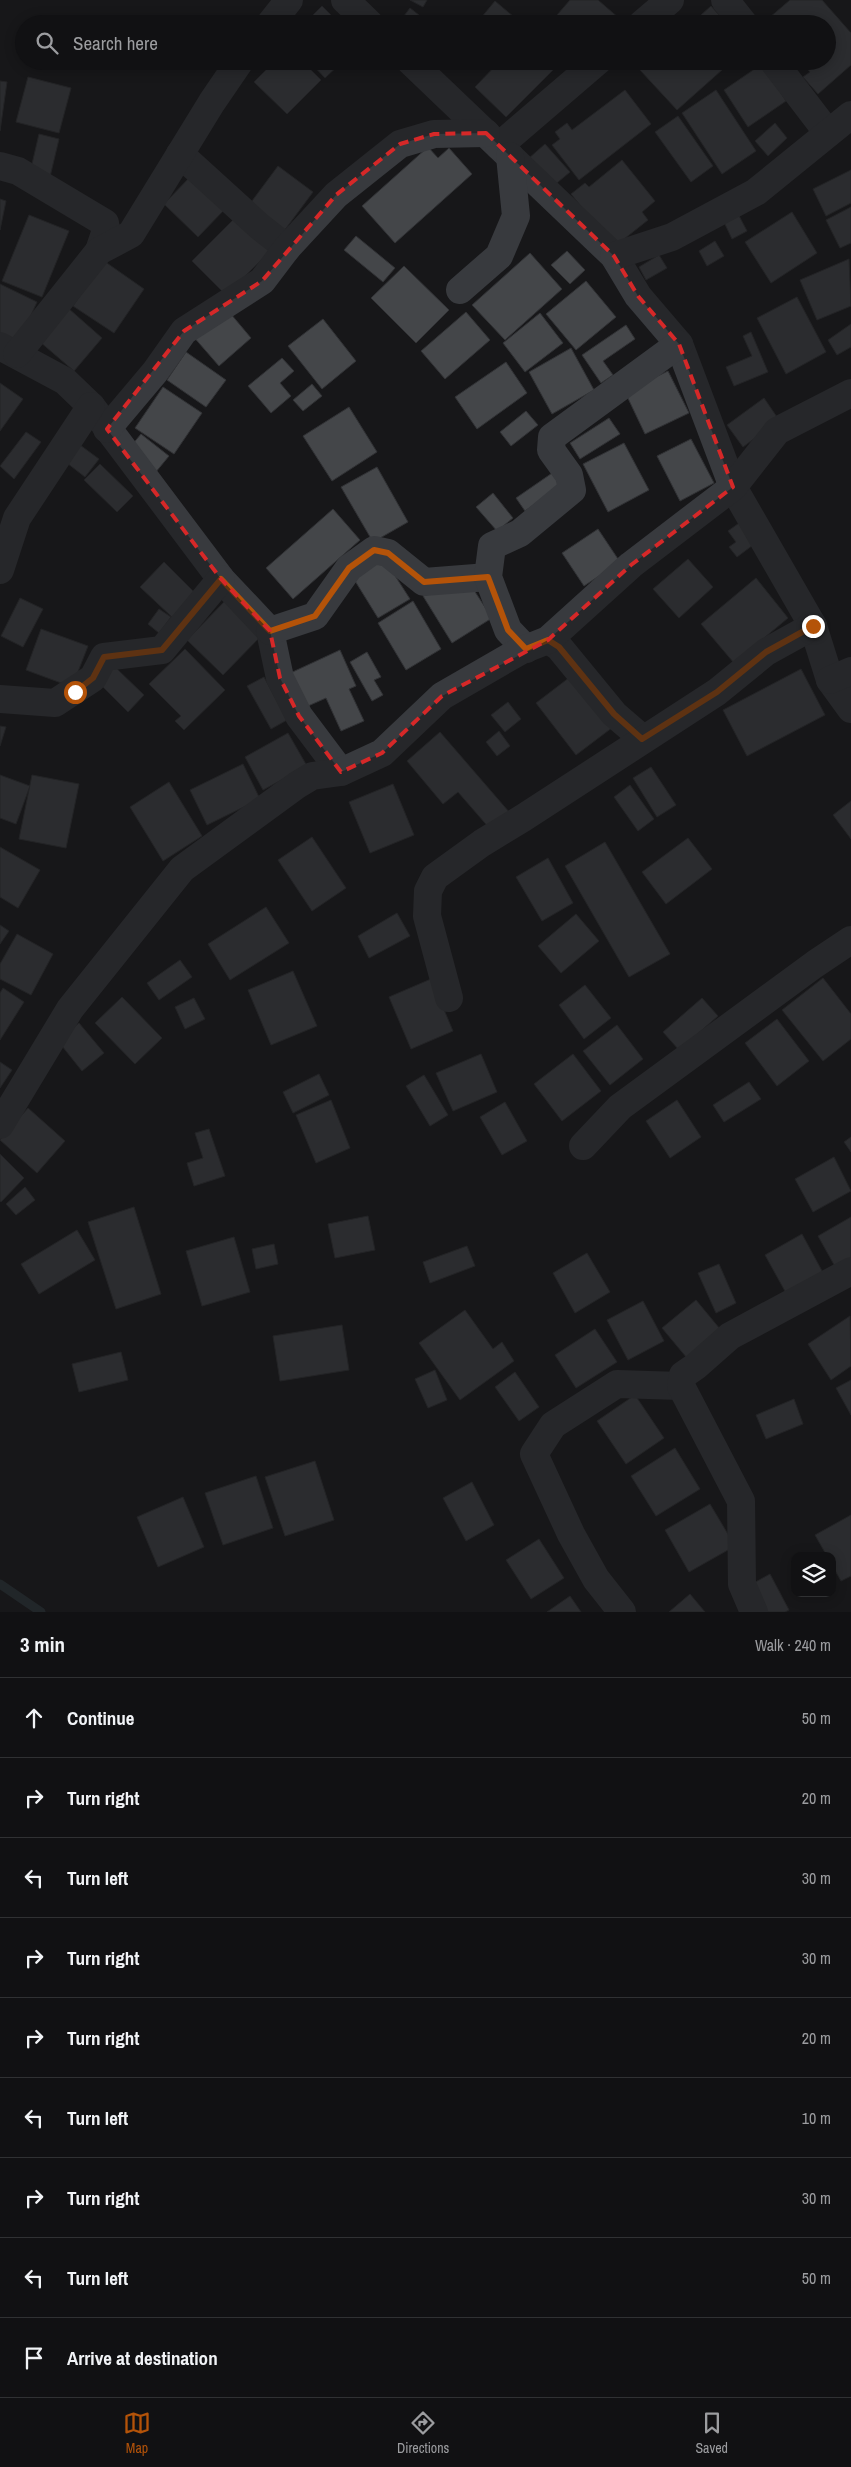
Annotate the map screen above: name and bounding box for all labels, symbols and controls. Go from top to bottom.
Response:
search box [15,15,836,70]
icon: search [33,29,61,57]
text: Search here [73,30,158,56]
route end [802,615,825,638]
route start [64,681,87,704]
map controls [791,1552,836,1597]
button: layers [791,1552,836,1597]
text: 3 min [20,1630,65,1659]
text: Walk · 240 m [755,1634,831,1656]
icon: ahead [20,1704,48,1732]
text: Continue [67,1705,135,1731]
text: 50 m [802,1707,831,1729]
icon: right [20,1784,48,1812]
text: Turn right [67,1785,139,1811]
text: 20 m [802,1787,831,1809]
icon: left [20,1864,48,1892]
text: Turn left [67,1865,128,1891]
text: 30 m [802,1867,831,1889]
icon: right [20,1944,48,1972]
text: Turn right [67,1945,139,1971]
text: 30 m [802,1947,831,1969]
icon: right [20,2024,48,2052]
text: Turn right [67,2025,139,2051]
text: 20 m [802,2027,831,2049]
icon: left [20,2104,48,2132]
text: Turn left [67,2105,128,2131]
text: 10 m [802,2107,831,2129]
icon: right [20,2184,48,2212]
text: Turn right [67,2185,139,2211]
text: 30 m [802,2187,831,2209]
icon: left [20,2264,48,2292]
text: Turn left [67,2265,128,2291]
text: 50 m [802,2267,831,2289]
icon: arrive [20,2344,48,2372]
text: Arrive at destination [67,2345,218,2371]
tab: Map [123,2409,151,2457]
tab: Directions [397,2409,449,2457]
tab: Saved [695,2409,728,2457]

